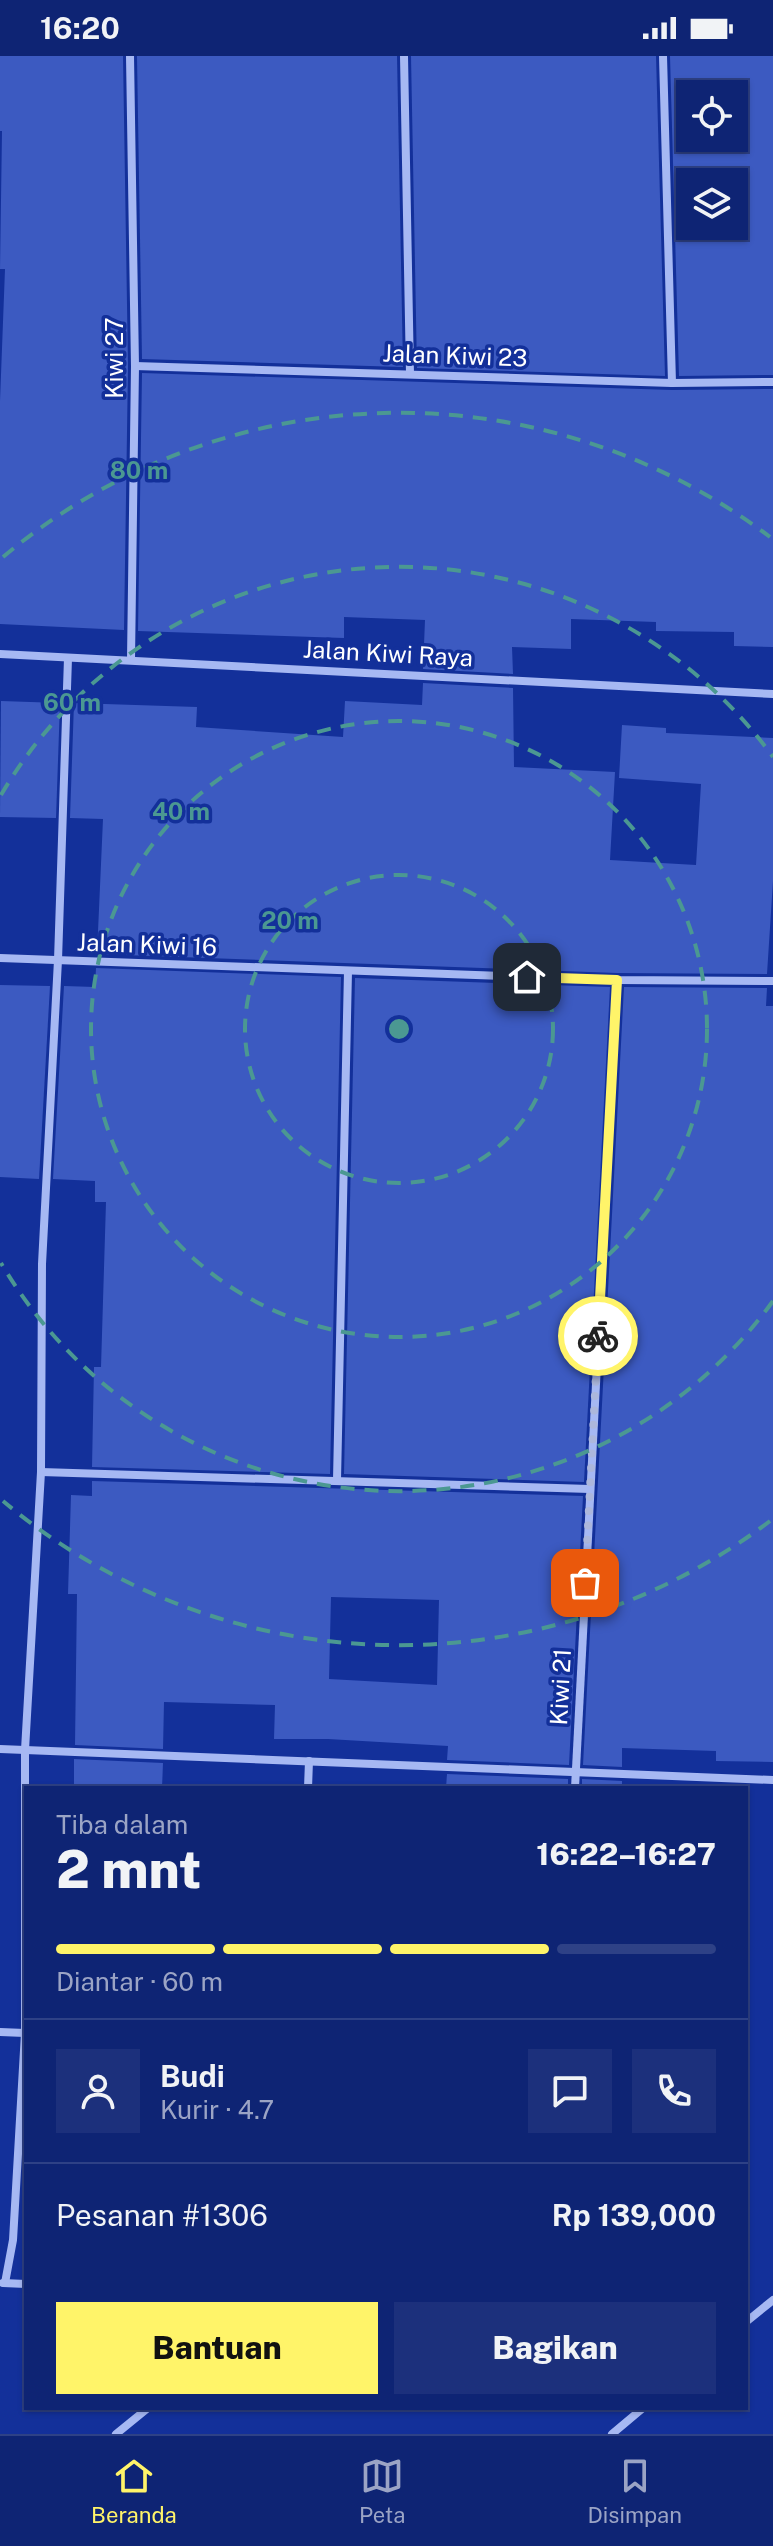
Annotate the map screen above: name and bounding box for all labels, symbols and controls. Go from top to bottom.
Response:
text: 16:20 [40,10,120,46]
map controls [676,80,748,240]
button: locate [676,80,748,152]
button: layers [676,168,748,240]
street label: Kiwi 27 [100,317,128,399]
street label: Jalan Kiwi 23 [382,338,528,372]
text: 80 m [110,456,168,484]
street label: Jalan Kiwi Raya [302,635,474,671]
text: 60 m [43,688,101,716]
text: 40 m [152,797,210,825]
text: 20 m [261,906,319,934]
street label: Jalan Kiwi 16 [76,928,218,960]
pin [493,943,561,1011]
icon: home [505,955,549,999]
centre of rings [385,1015,413,1043]
courier [558,1296,638,1376]
icon: bike [576,1314,620,1358]
pin [551,1549,619,1617]
icon: bag [563,1561,607,1605]
street label: Kiwi 21 [544,1648,576,1726]
text: Tiba dalam [56,1809,188,1840]
text: 16:22–16:27 [536,1836,716,1872]
text: 2 mnt [56,1839,201,1900]
text: Diantar · 60 m [56,1966,223,1997]
button: person [56,2049,140,2133]
button: chat [528,2049,612,2133]
button: phone [632,2049,716,2133]
text: Budi [160,2058,225,2094]
text: Kurir · 4.7 [160,2094,274,2125]
text: Pesanan #1306 [56,2197,268,2233]
text: Rp 139,000 [552,2197,716,2233]
button: Bantuan [56,2302,378,2394]
button: Bagikan [394,2302,716,2394]
tab: Beranda [91,2454,177,2528]
tab: Peta [359,2454,405,2528]
tab: Disimpan [588,2454,682,2528]

